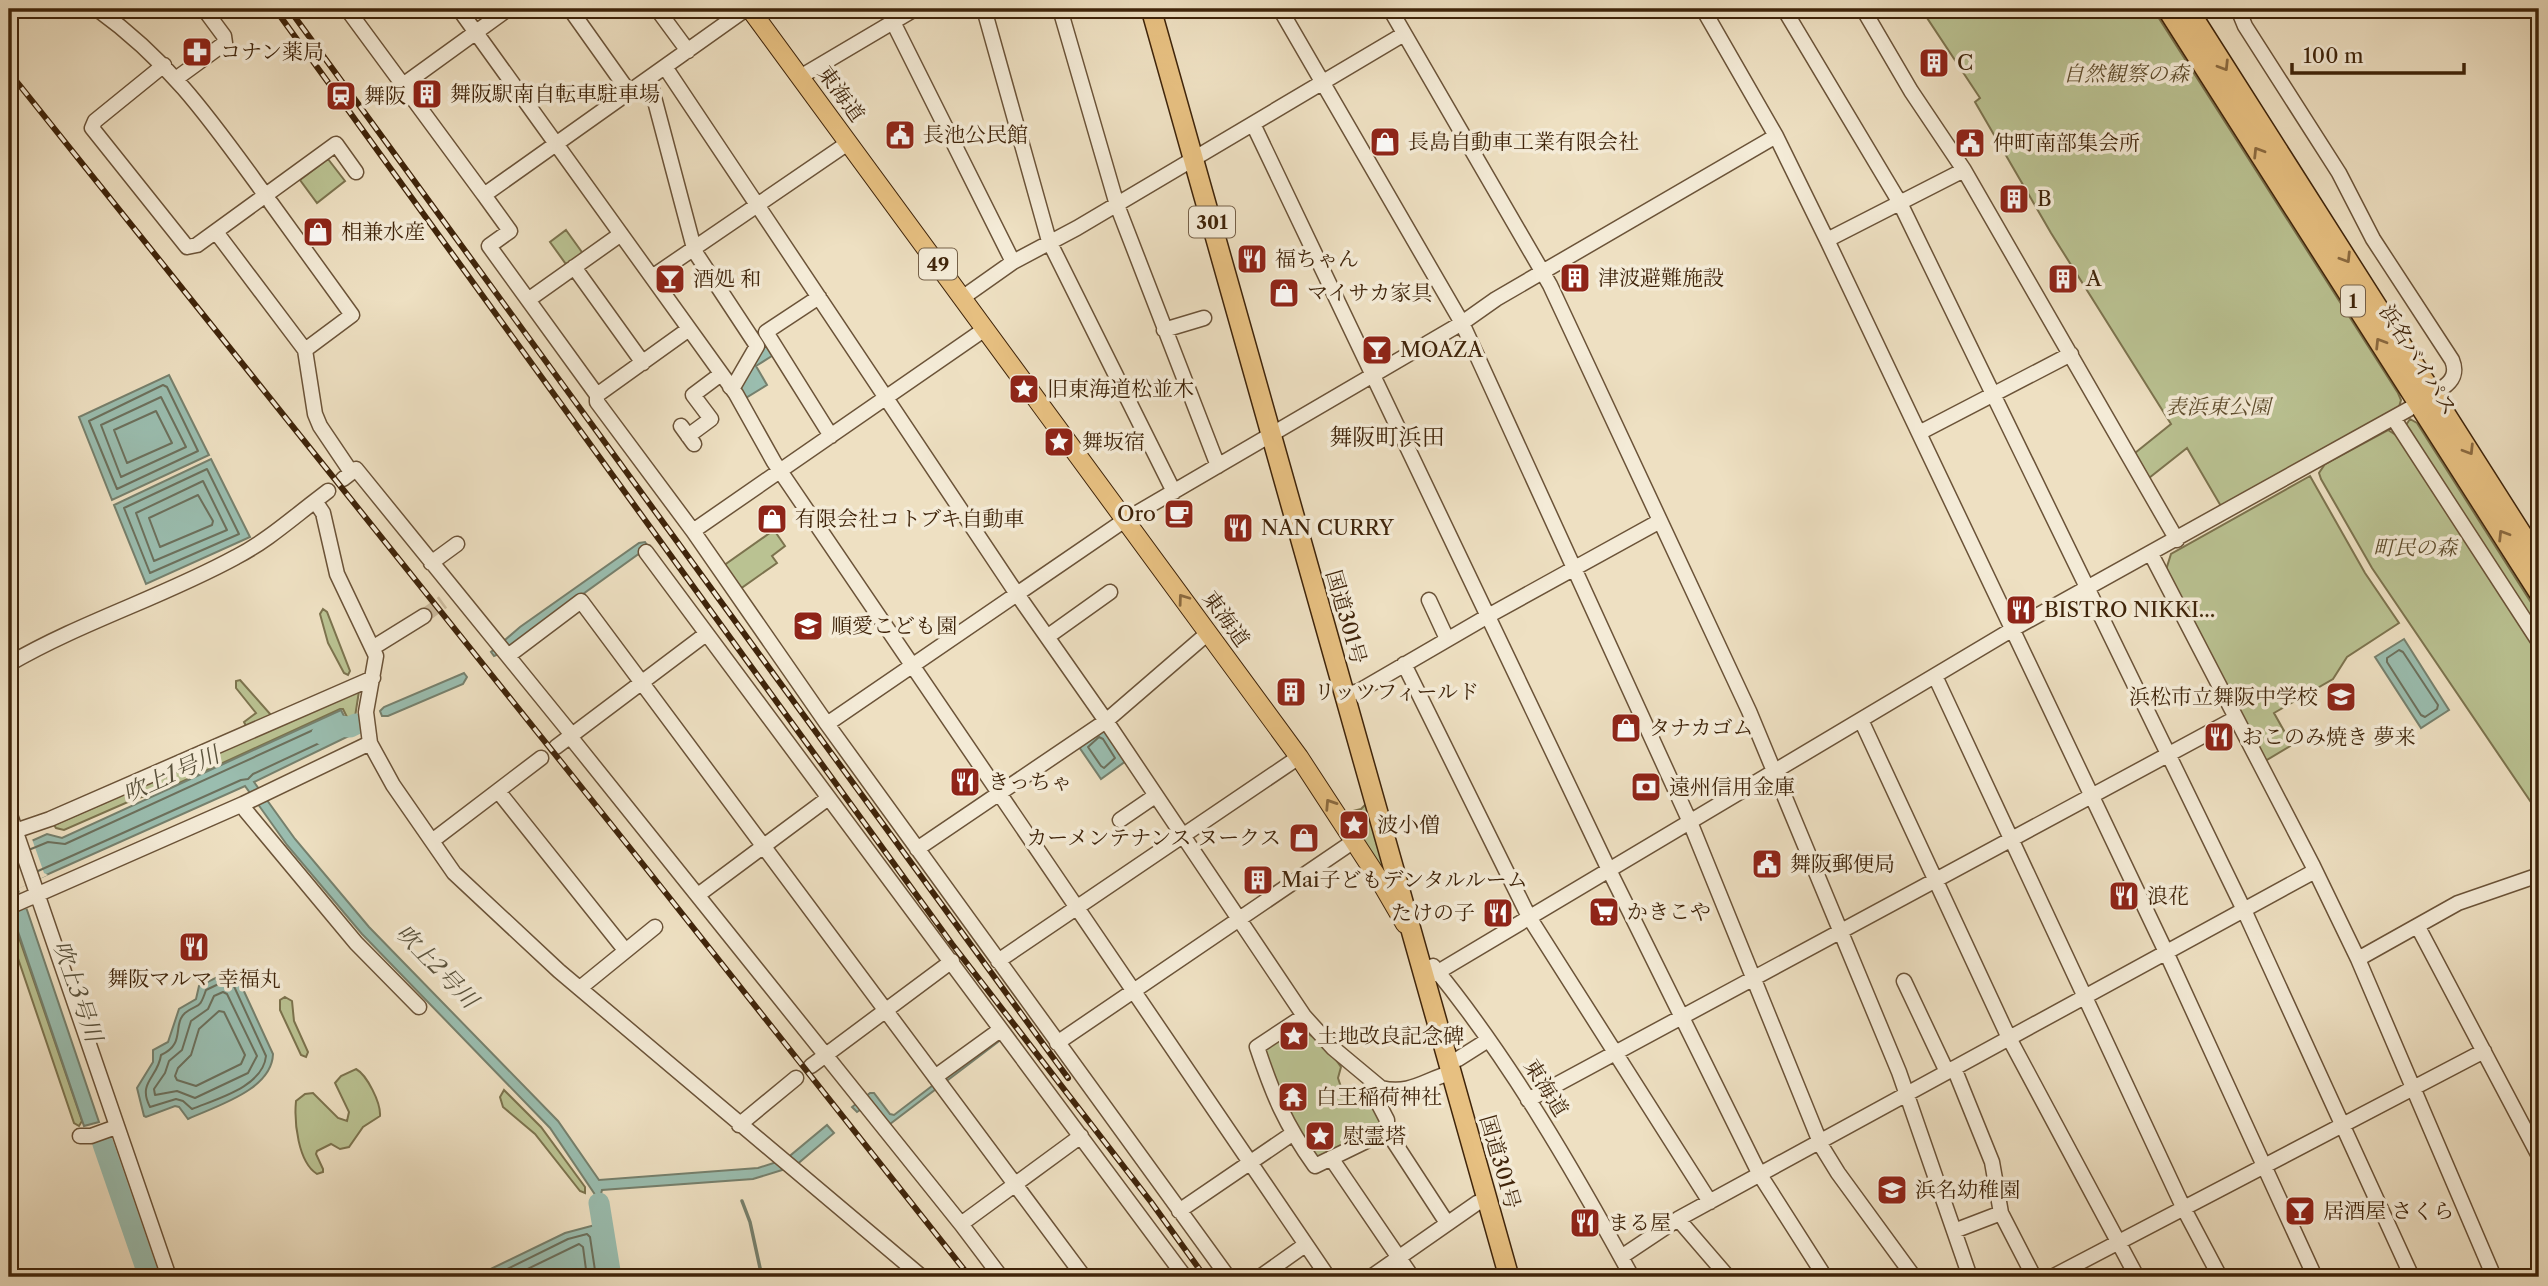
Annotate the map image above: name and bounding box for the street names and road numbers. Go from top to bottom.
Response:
street label: 東海道 [813,61,870,127]
road number: 301 [1189,206,1235,238]
road number: 49 [919,248,957,280]
road number: 1 [2341,286,2365,316]
street label: 浜名バイパス [2375,300,2462,420]
street label: 国道301号 [1321,567,1372,667]
street label: 東海道 [1198,586,1255,652]
street label: 東海道 [1519,1054,1574,1121]
street label: 国道301号 [1475,1112,1526,1212]

